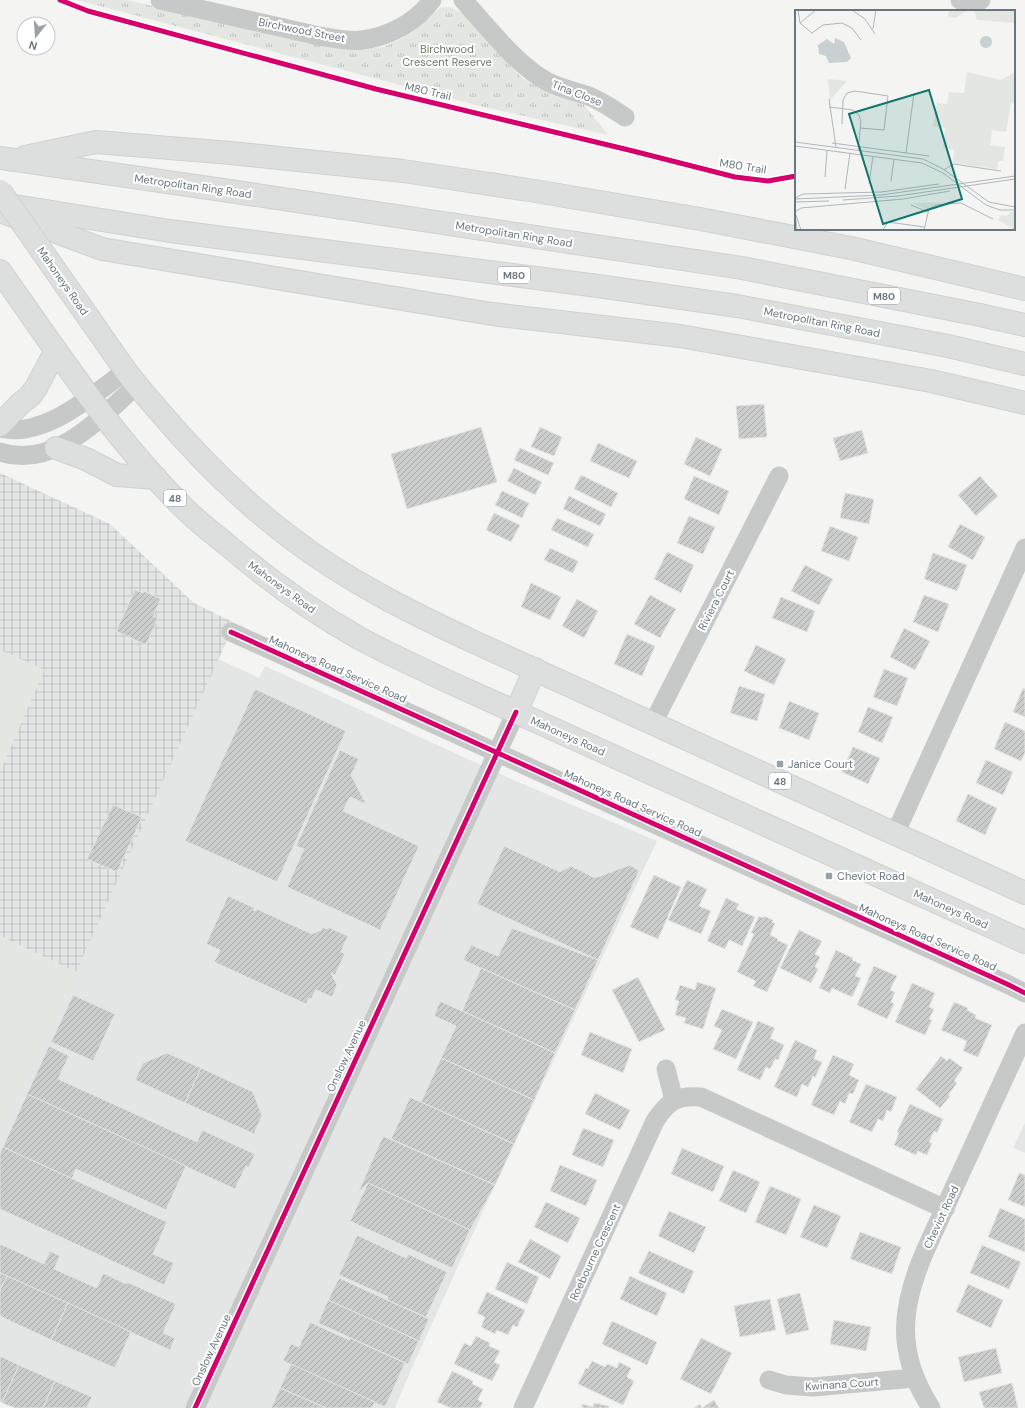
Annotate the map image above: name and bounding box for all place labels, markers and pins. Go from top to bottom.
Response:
place label: Janice Court [788,757,853,771]
marker: Janice Court [775,759,785,769]
place label: Cheviot Road [837,869,905,883]
marker: Cheviot Road [824,871,834,881]

